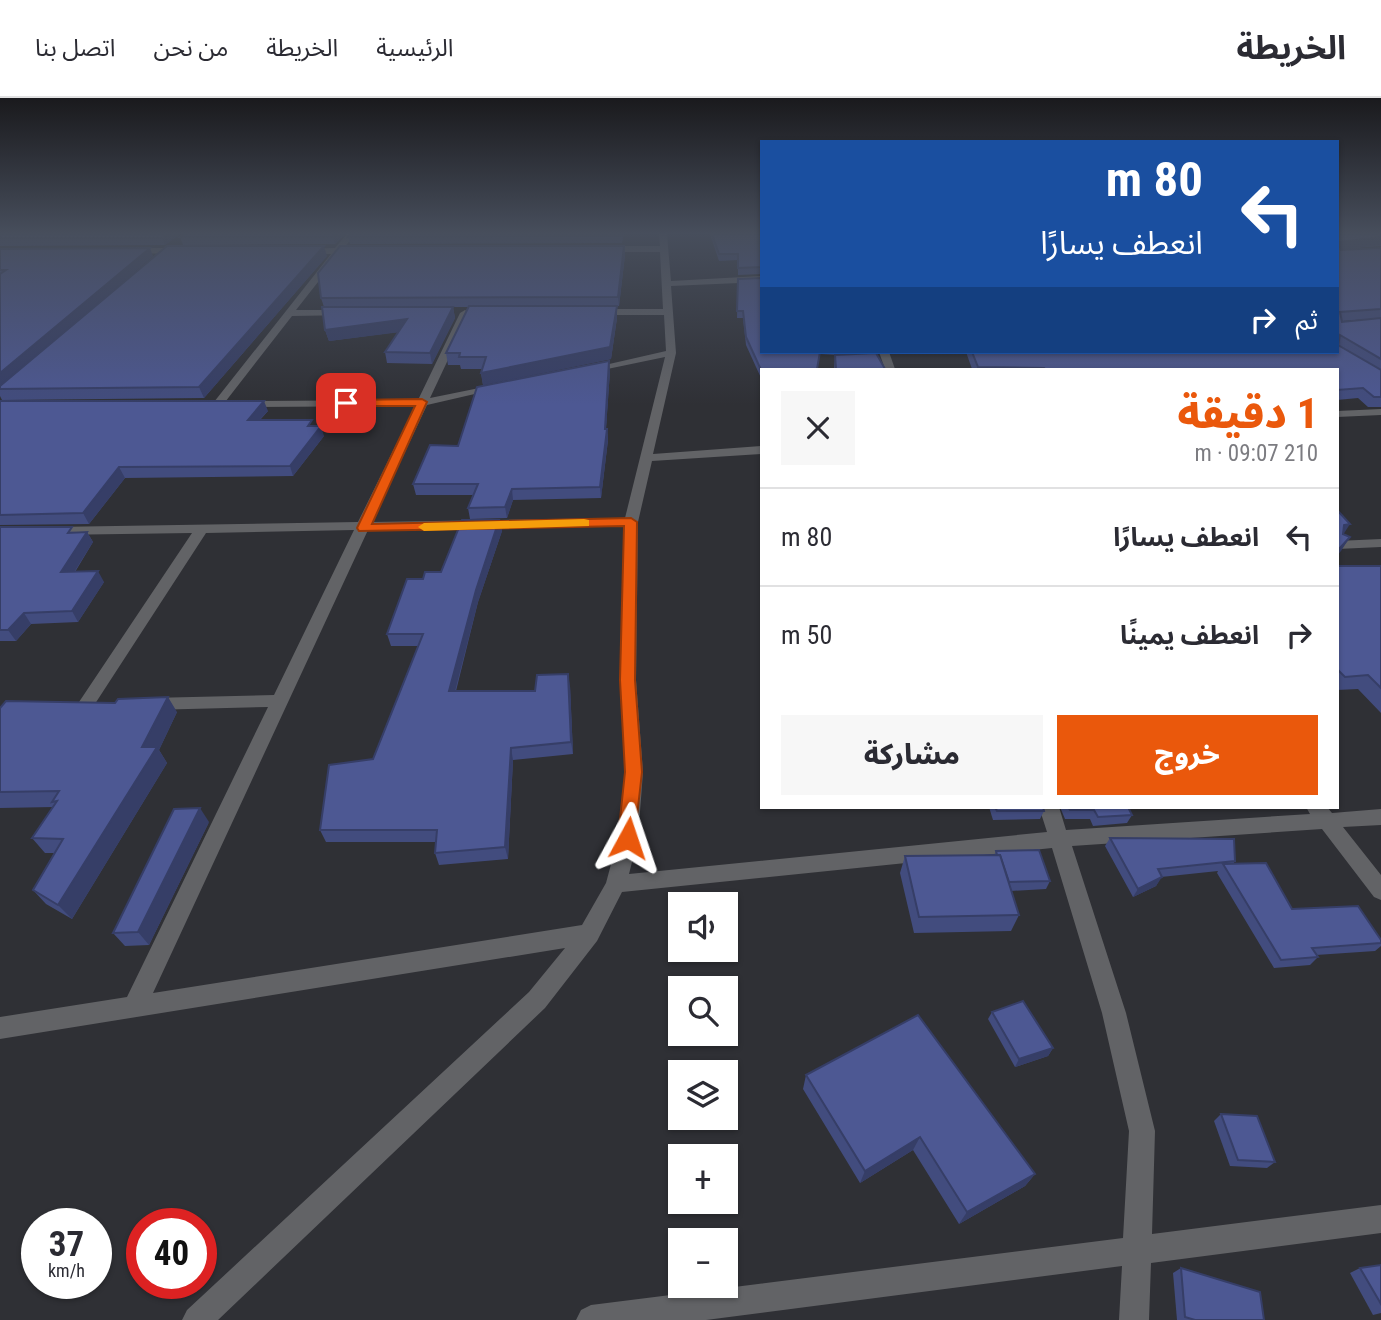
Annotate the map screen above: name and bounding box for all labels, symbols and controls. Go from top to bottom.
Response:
text: الخريطة [1236,28,1346,67]
text: اتصل بنا [35,34,115,62]
text: من نحن [153,34,228,62]
text: الخريطة [266,34,338,62]
text: الرئيسية [376,34,453,62]
text: 80 m [1106,151,1203,208]
icon: left [1227,168,1318,259]
text: انعطف يسارًا [1040,224,1203,262]
icon: right [1244,301,1282,339]
text: ثم [1296,305,1318,335]
pin [316,373,376,433]
icon: arrive [327,384,365,422]
text: 1 دقيقة [1177,389,1318,438]
button: close [781,391,855,465]
text: 210 m · 09:07 [1194,440,1318,467]
icon: left [1280,518,1318,556]
text: 80 m [781,522,832,552]
text: انعطف يسارًا [1113,522,1259,552]
icon: right [1280,616,1318,654]
text: 50 m [781,620,832,650]
text: انعطف يمينًا [1120,620,1259,650]
button: مشاركة [781,715,1043,795]
button: خروج [1057,715,1318,795]
position arrow [591,801,665,875]
map controls [668,892,738,1298]
button: sound [668,892,738,962]
button: search [668,976,738,1046]
button: layers [668,1060,738,1130]
button: + [668,1144,738,1214]
speed limit sign: 40 [126,1208,217,1299]
text: 37 [49,1224,84,1265]
button: − [668,1228,738,1298]
text: km/h [48,1260,85,1281]

